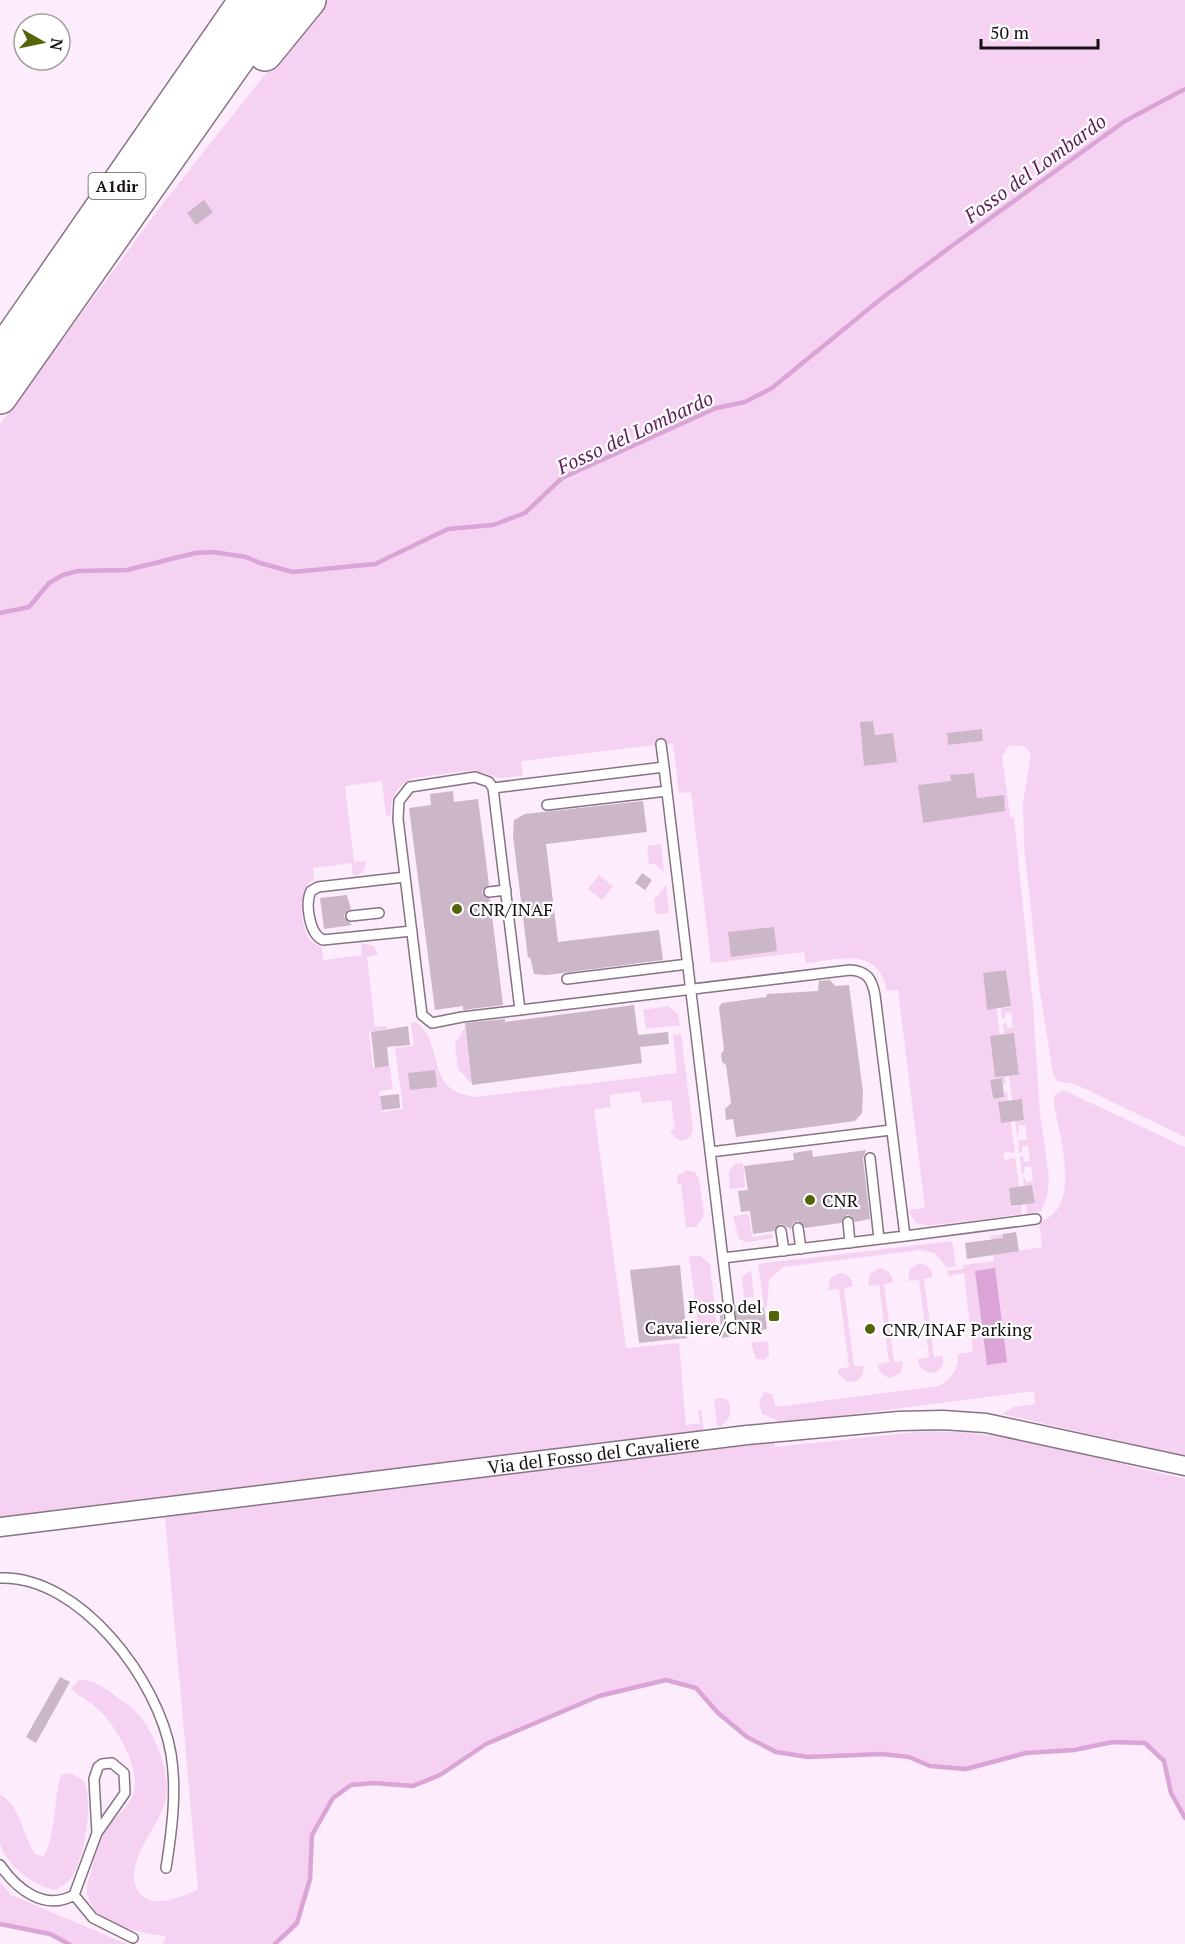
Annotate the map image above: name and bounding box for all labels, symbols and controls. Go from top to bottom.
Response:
north arrow [12,12,72,72]
scale bar [981,12,1098,50]
text: 50 m [990,20,1030,44]
text: N [45,37,69,52]
water label: Fosso del Lombardo [958,107,1112,229]
road number: A1dir [88,173,146,199]
water label: Fosso del Lombardo [552,384,718,480]
place label: CNR/INAF [469,897,553,921]
marker: CNR/INAF [450,902,464,916]
place label: CNR [822,1188,859,1212]
marker: CNR [803,1193,817,1207]
place label: Fosso del Cavaliere/CNR [645,1294,763,1339]
marker: Fosso del Cavaliere/CNR [767,1309,781,1323]
place label: CNR/INAF Parking [882,1317,1033,1341]
marker: CNR/INAF Parking [863,1322,877,1336]
street label: Via del Fosso del Cavaliere [486,1429,701,1479]

